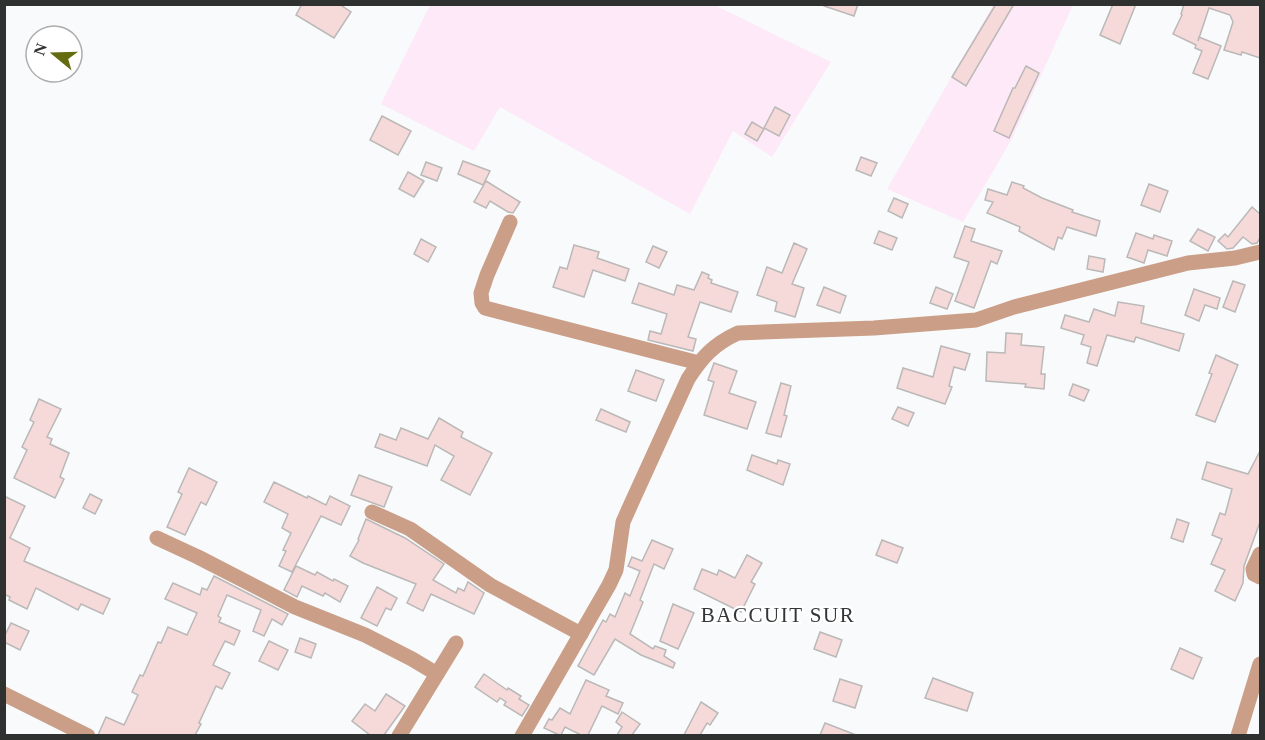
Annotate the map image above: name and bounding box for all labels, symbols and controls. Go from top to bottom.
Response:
north arrow [24,24,84,84]
text: N [30,41,50,58]
district label: BACCUIT SUR [701,603,855,627]

